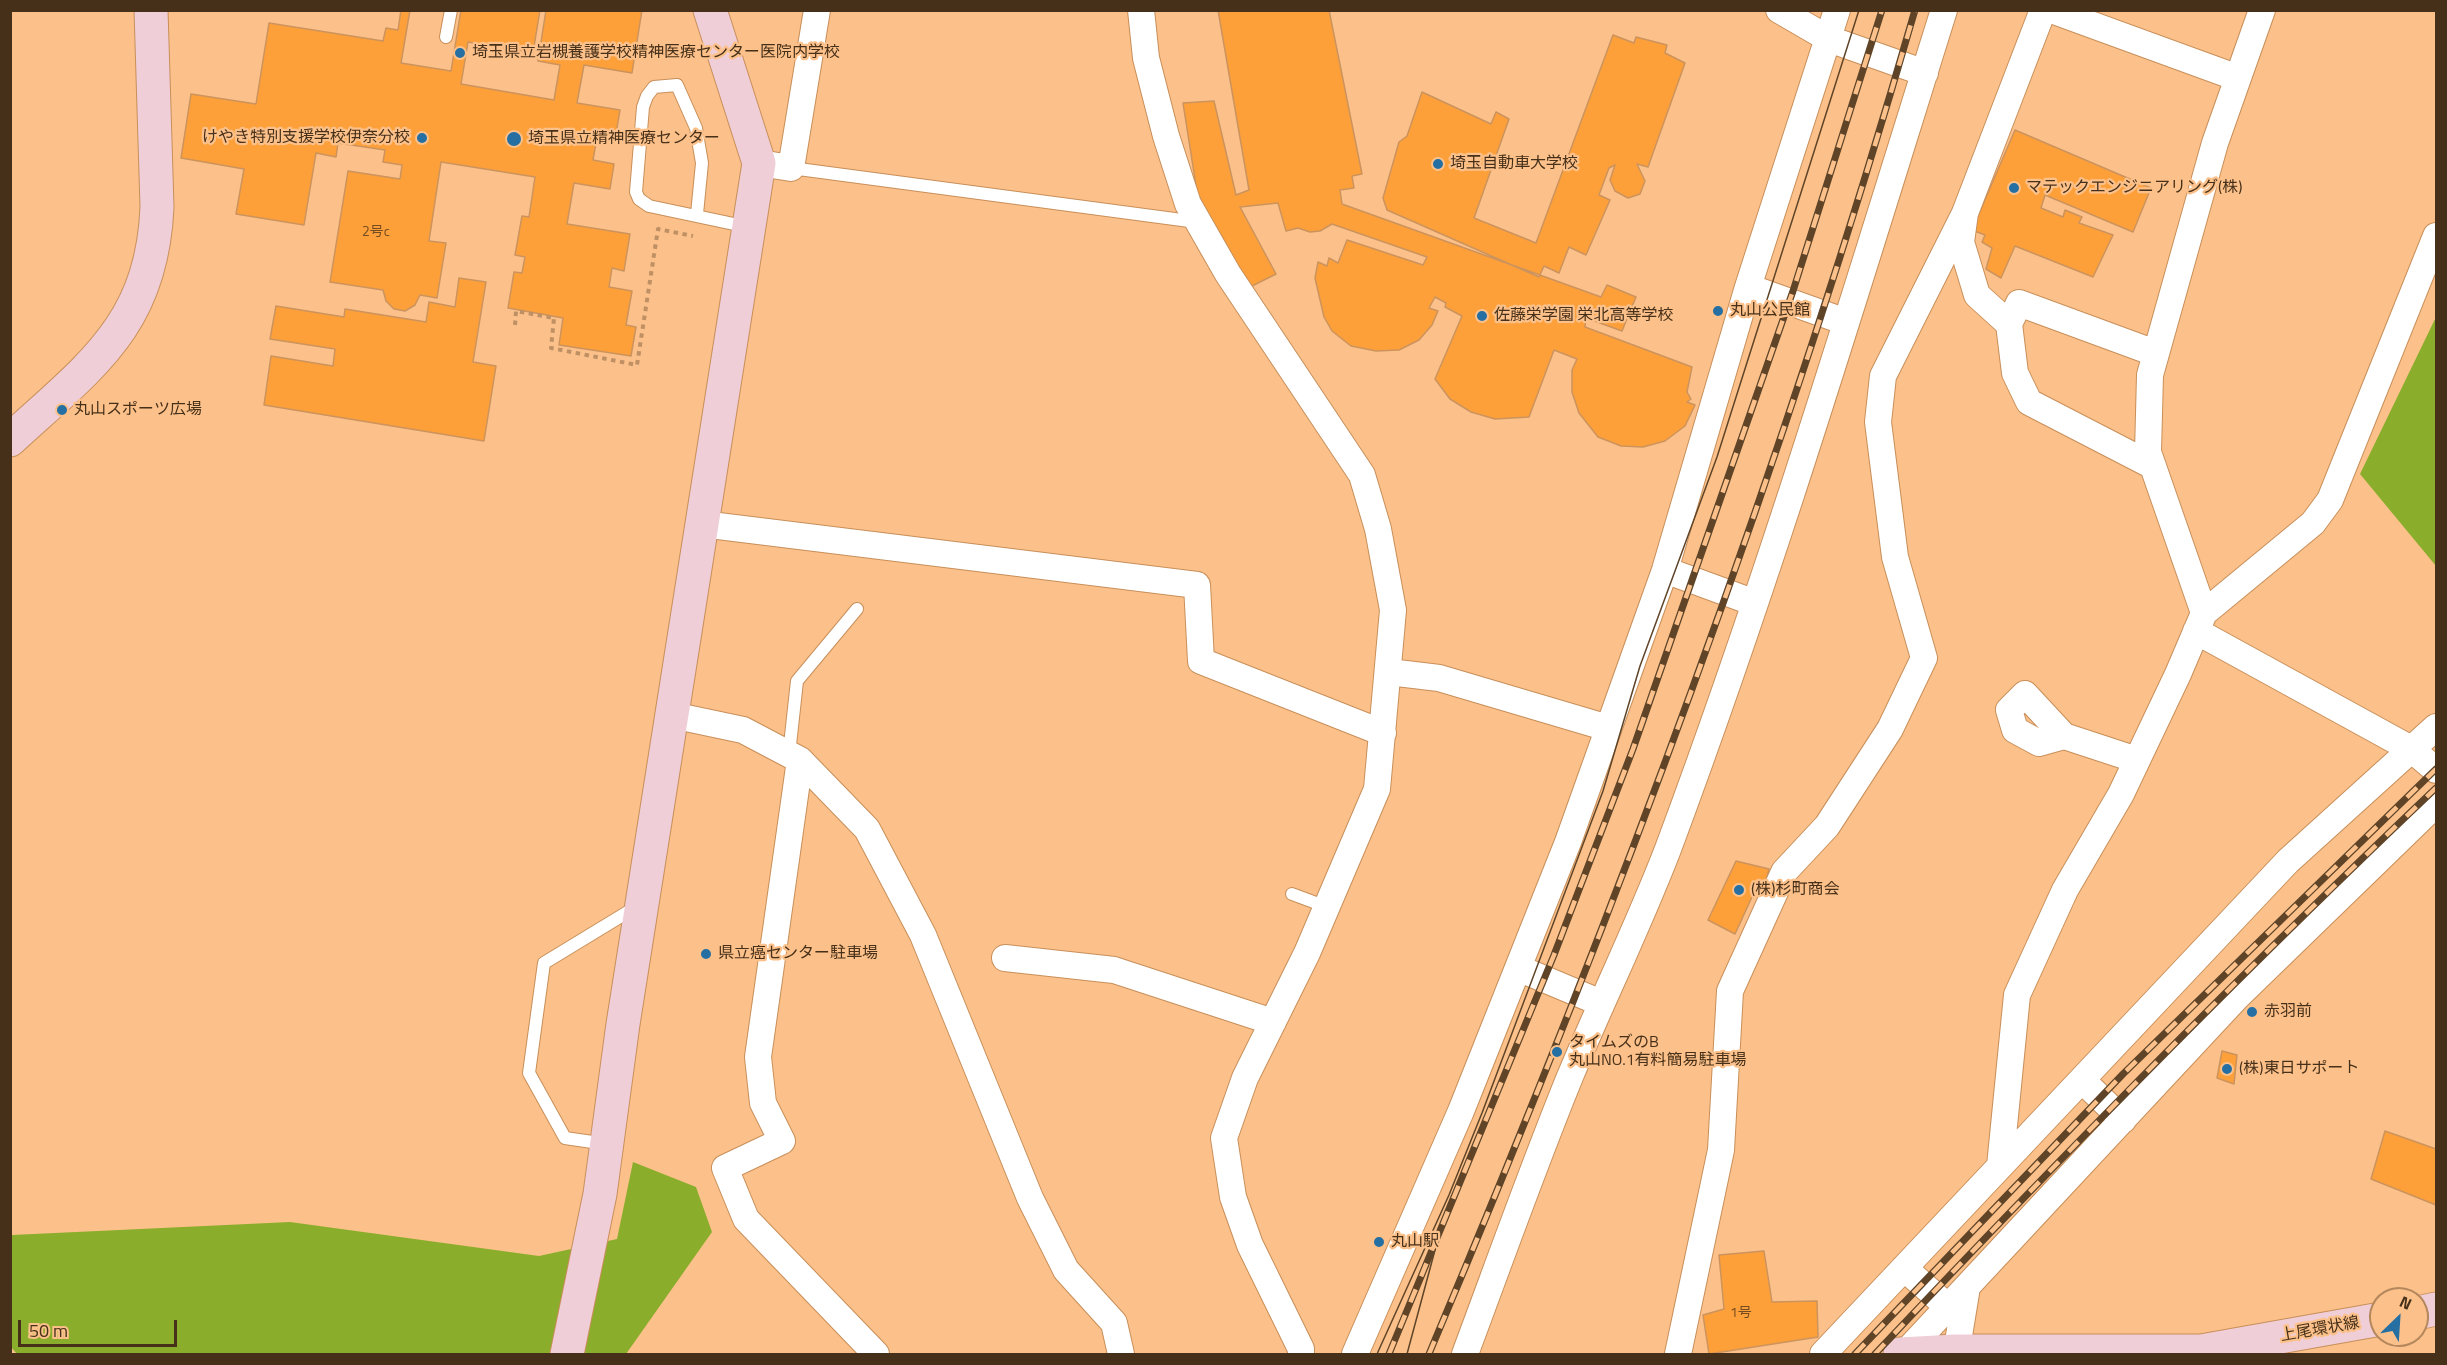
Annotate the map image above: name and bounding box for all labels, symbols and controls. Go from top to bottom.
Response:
place label: 埼玉県立岩槻養護学校精神医療センター医院内学校 [472,43,840,63]
marker: 埼玉県立岩槻養護学校精神医療センター医院内学校 [453,46,467,60]
place label: けやき特別支援学校伊奈分校 [202,128,410,148]
place label: 埼玉県立精神医療センター [528,129,720,149]
marker: 埼玉県立精神医療センター [505,130,523,148]
marker: けやき特別支援学校伊奈分校 [415,131,429,145]
place label: 埼玉自動車大学校 [1450,154,1578,174]
marker: 埼玉自動車大学校 [1431,157,1445,171]
place label: マテックエンジニアリング(株) [2026,178,2242,198]
marker: マテックエンジニアリング(株) [2007,181,2021,195]
house number: 2号c [362,225,390,241]
place label: 丸山公民館 [1730,301,1810,321]
marker: 丸山公民館 [1711,304,1725,318]
place label: 佐藤栄学園 栄北高等学校 [1494,306,1674,326]
marker: 佐藤栄学園 栄北高等学校 [1475,309,1489,323]
place label: 丸山スポーツ広場 [74,400,202,420]
marker: 丸山スポーツ広場 [55,403,69,417]
place label: (株)杉町商会 [1751,880,1839,900]
marker: (株)杉町商会 [1732,883,1746,897]
place label: 県立癌センター駐車場 [718,944,878,964]
marker: 県立癌センター駐車場 [699,947,713,961]
place label: 赤羽前 [2264,1002,2312,1022]
marker: 赤羽前 [2245,1005,2259,1019]
place label: タイムズのB 丸山NO.1有料簡易駐車場 [1569,1033,1747,1071]
marker: タイムズのB 丸山NO.1有料簡易駐車場 [1550,1045,1564,1059]
place label: (株)東日サポート [2239,1059,2359,1079]
marker: (株)東日サポート [2220,1062,2234,1076]
place label: 丸山駅 [1391,1232,1439,1252]
marker: 丸山駅 [1372,1235,1386,1249]
north arrow [2369,1287,2429,1347]
text: N [2396,1289,2416,1316]
house number: 1号 [1730,1306,1752,1322]
scale bar [21,1308,180,1346]
street label: 上尾環状線 [2279,1314,2361,1346]
text: 50 m [29,1317,68,1344]

